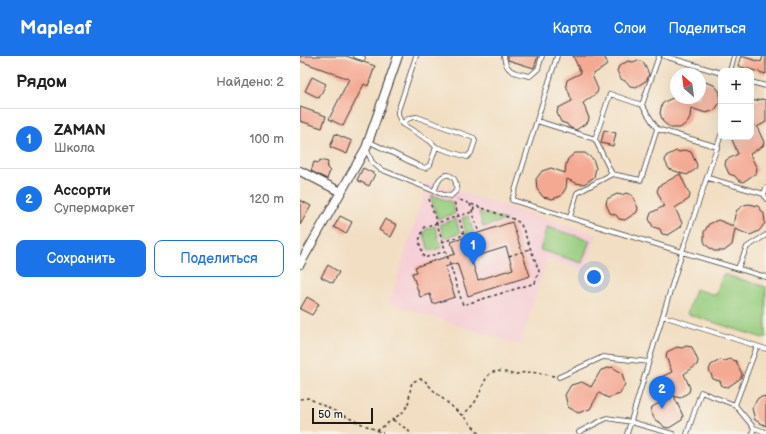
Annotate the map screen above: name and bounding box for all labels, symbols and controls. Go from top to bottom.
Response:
text: Mapleaf [20,17,92,40]
text: Карта [552,20,592,37]
text: Слои [614,20,646,37]
text: Поделиться [668,20,746,37]
north arrow [670,68,706,104]
map controls [718,68,754,140]
button: + [718,68,754,104]
text: Рядом [16,72,67,92]
text: Найдено: 2 [216,74,284,90]
button: − [718,104,754,140]
text: ZAMAN [54,121,106,140]
text: 1 [26,131,32,147]
text: 100 m [249,131,284,147]
text: Школа [54,140,95,156]
text: Ассорти [54,181,111,200]
text: 2 [25,191,33,207]
text: 120 m [249,191,284,207]
text: Супермаркет [54,200,135,216]
pin: 1 [460,232,486,265]
button: Сохранить [16,240,146,277]
button: Поделиться [154,240,284,277]
your location [584,267,604,287]
pin: 2 [649,376,675,409]
scale bar [312,406,373,425]
text: 50 m [318,408,343,421]

